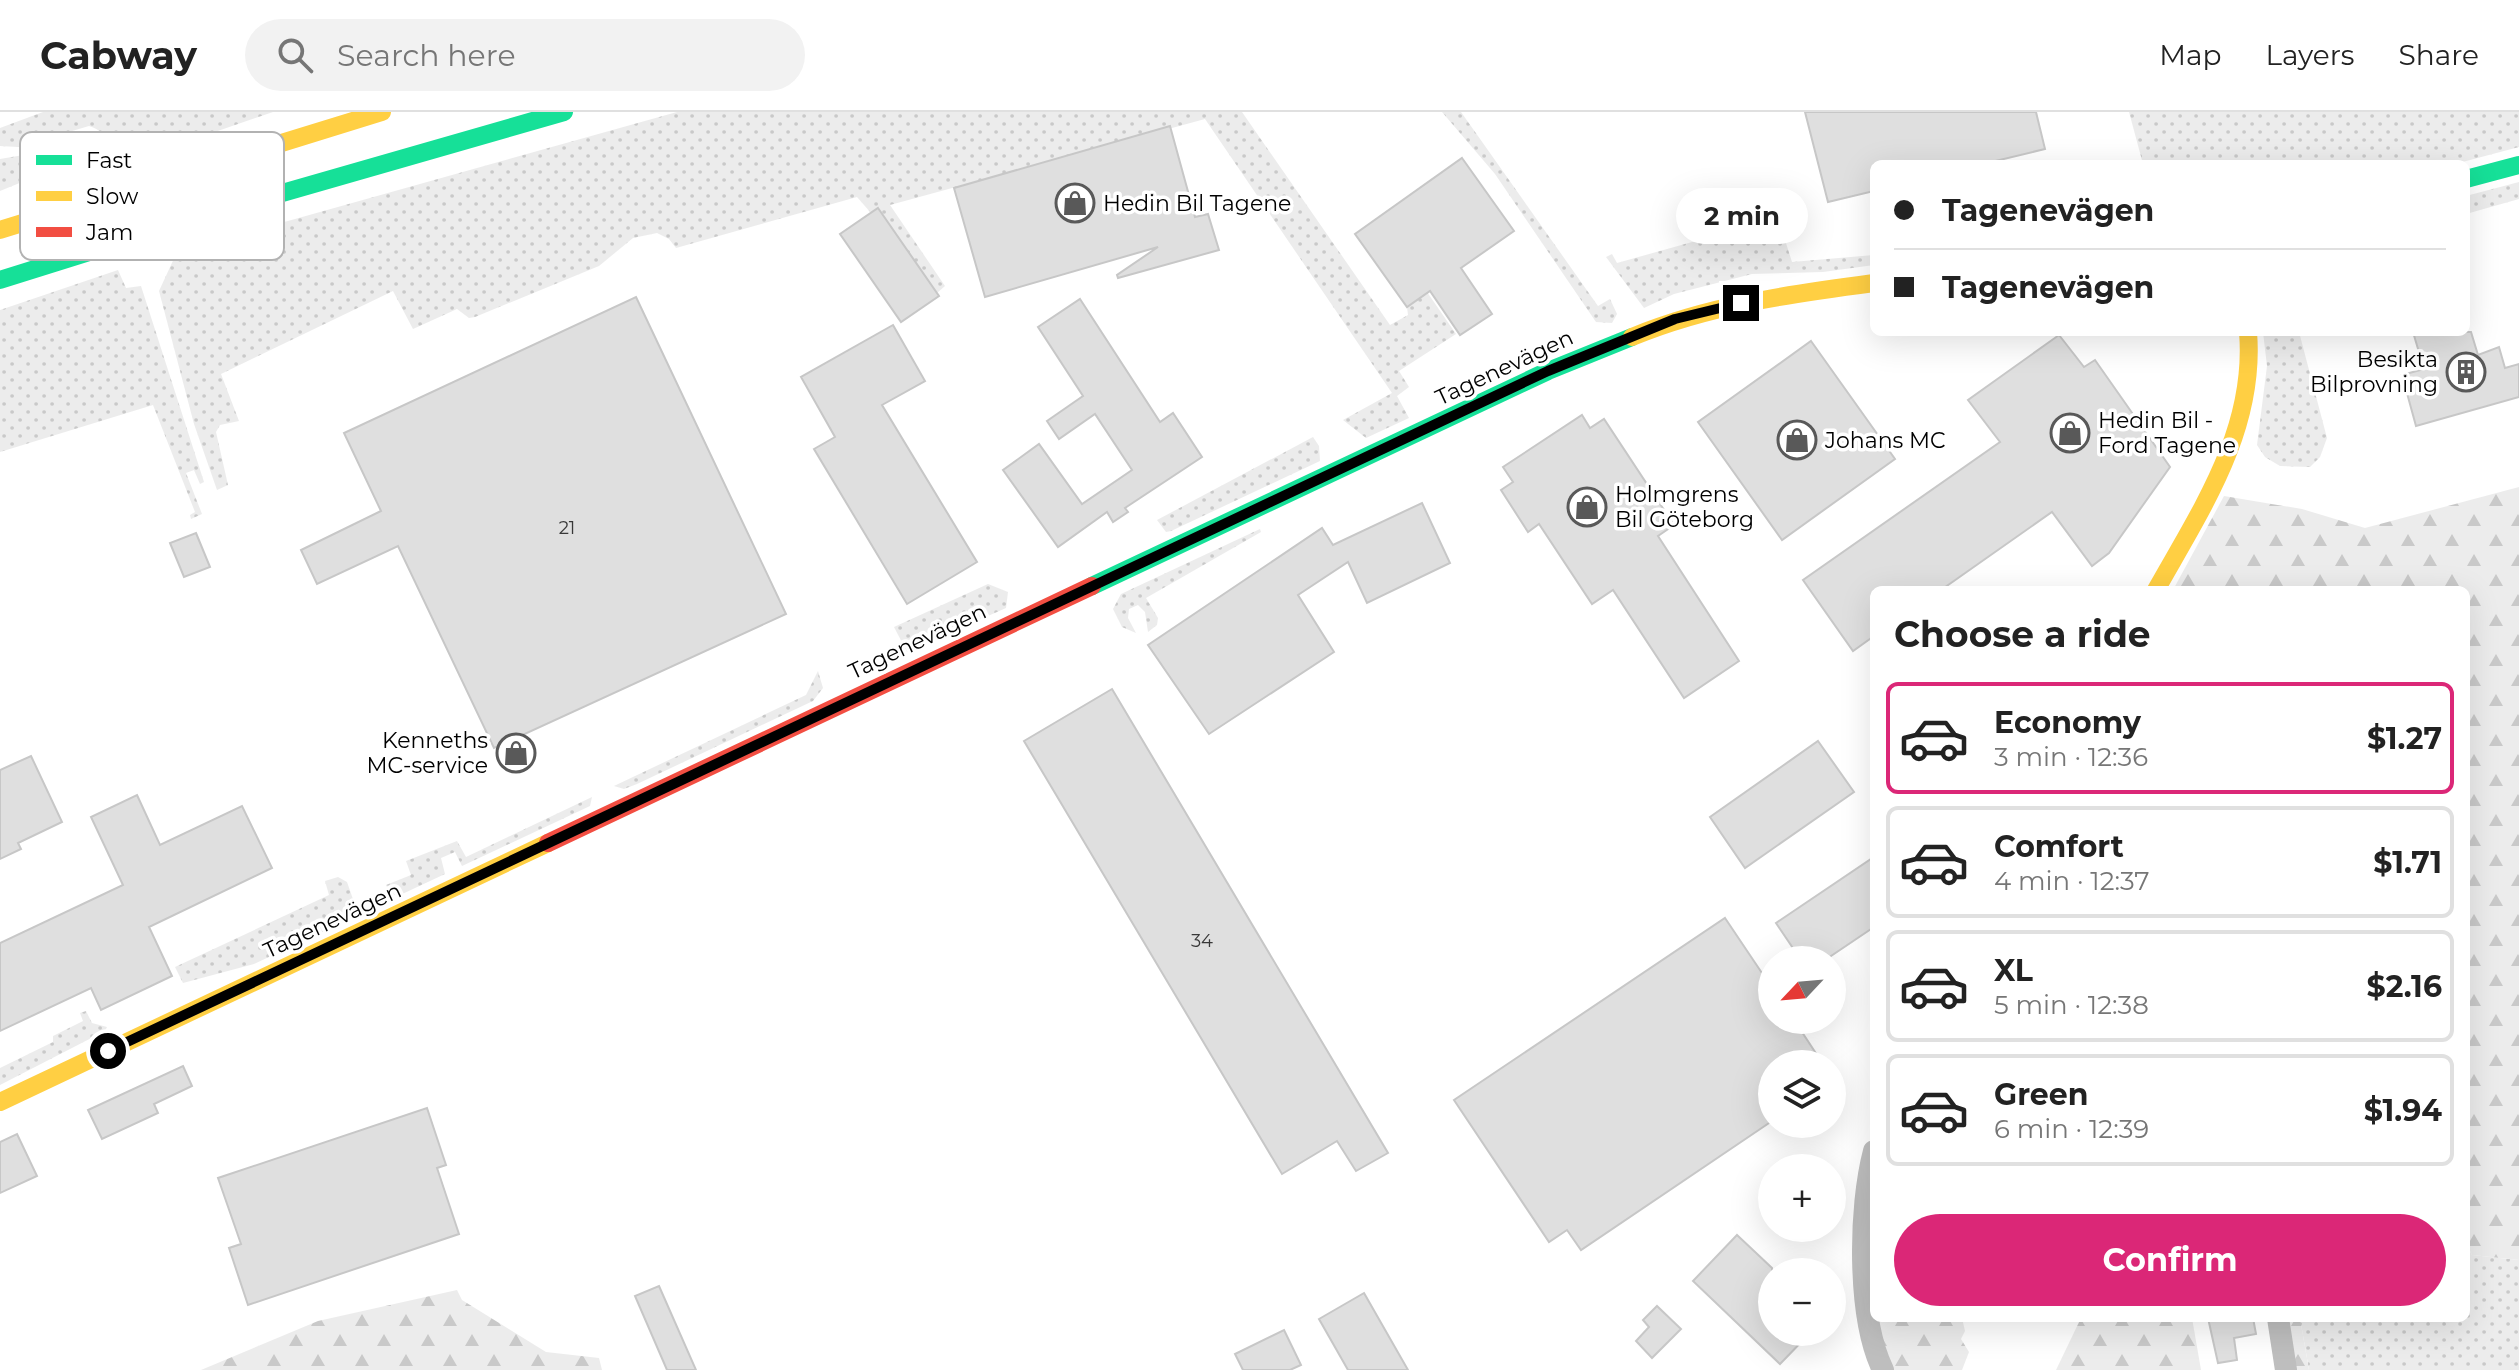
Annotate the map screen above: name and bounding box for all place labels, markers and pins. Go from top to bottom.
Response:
shop icon: Hedin Bil Tagene [1054,182,1096,224]
place label: Hedin Bil Tagene [1103,190,1291,217]
place label: Besikta Bilprovning [2310,346,2438,398]
building icon: Besikta Bilprovning [2445,351,2487,393]
place label: Hedin Bil - Ford Tagene [2098,407,2236,459]
shop icon: Hedin Bil - Ford Tagene [2049,412,2091,454]
shop icon: Johans MC [1776,419,1818,461]
place label: Johans MC [1824,427,1946,454]
place label: Holmgrens Bil Göteborg [1615,481,1754,533]
shop icon: Holmgrens Bil Göteborg [1566,486,1608,528]
place label: Kenneths MC-service [366,727,488,779]
shop icon: Kenneths MC-service [495,732,537,774]

